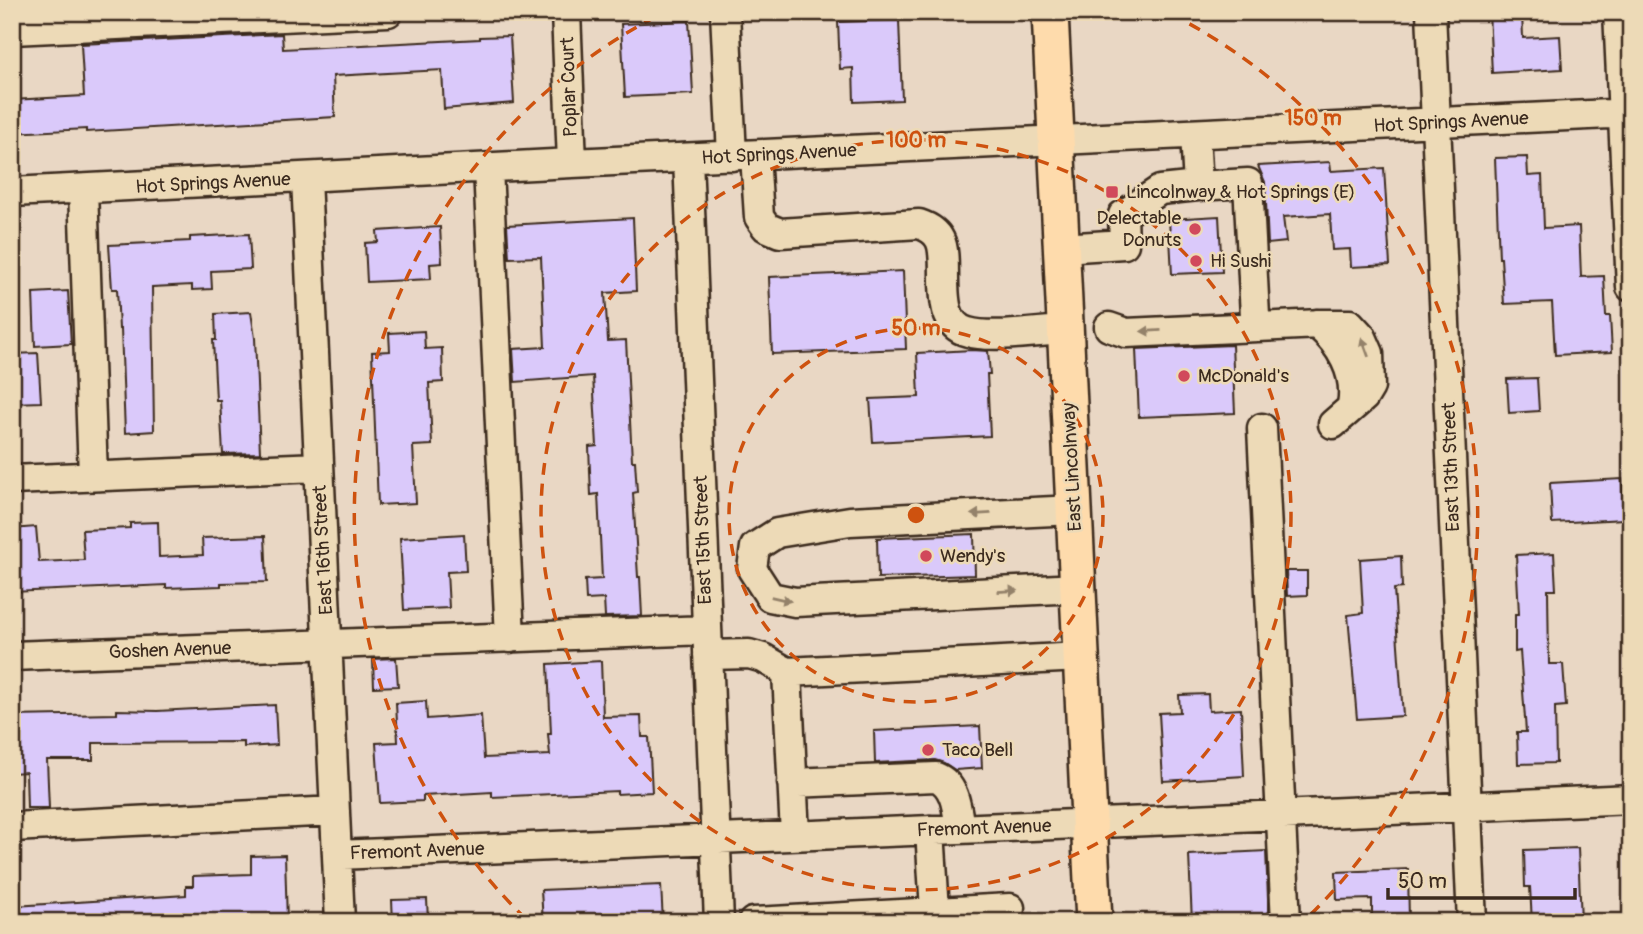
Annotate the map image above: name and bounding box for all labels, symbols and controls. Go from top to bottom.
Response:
street label: Poplar Court [555,36,583,137]
text: 150 m [1284,105,1342,132]
street label: Hot Springs Avenue [1373,106,1530,138]
text: 100 m [886,127,946,154]
street label: Hot Springs Avenue [701,138,858,170]
street label: Hot Springs Avenue [135,167,292,199]
place label: Lincolnway & Hot Springs (E) [1126,180,1355,204]
marker: Lincolnway & Hot Springs (E) [1104,184,1120,200]
place label: Delectable Donuts [1096,206,1182,252]
marker: Delectable Donuts [1187,221,1203,237]
place label: Hi Sushi [1210,249,1271,273]
marker: Hi Sushi [1188,253,1204,269]
text: 50 m [892,315,941,342]
one-way arrow [1140,326,1162,337]
one-way arrow [1359,337,1370,358]
place label: McDonald's [1198,364,1289,388]
marker: McDonald's [1176,368,1192,384]
street label: East Lincolnway [1057,402,1087,532]
street label: East 13th Street [1437,402,1465,532]
street label: East 15th Street [689,475,717,605]
street label: East 16th Street [308,484,338,615]
centre of rings [904,503,928,527]
one-way arrow [970,508,992,519]
place label: Wendy's [940,544,1006,568]
marker: Wendy's [918,548,934,564]
one-way arrow [997,586,1019,597]
one-way arrow [770,594,792,605]
street label: Goshen Avenue [108,636,232,664]
place label: Taco Bell [942,738,1013,762]
marker: Taco Bell [920,742,936,758]
street label: Fremont Avenue [916,814,1052,842]
street label: Fremont Avenue [349,837,485,865]
scale bar [1388,857,1575,901]
text: 50 m [1398,868,1447,895]

